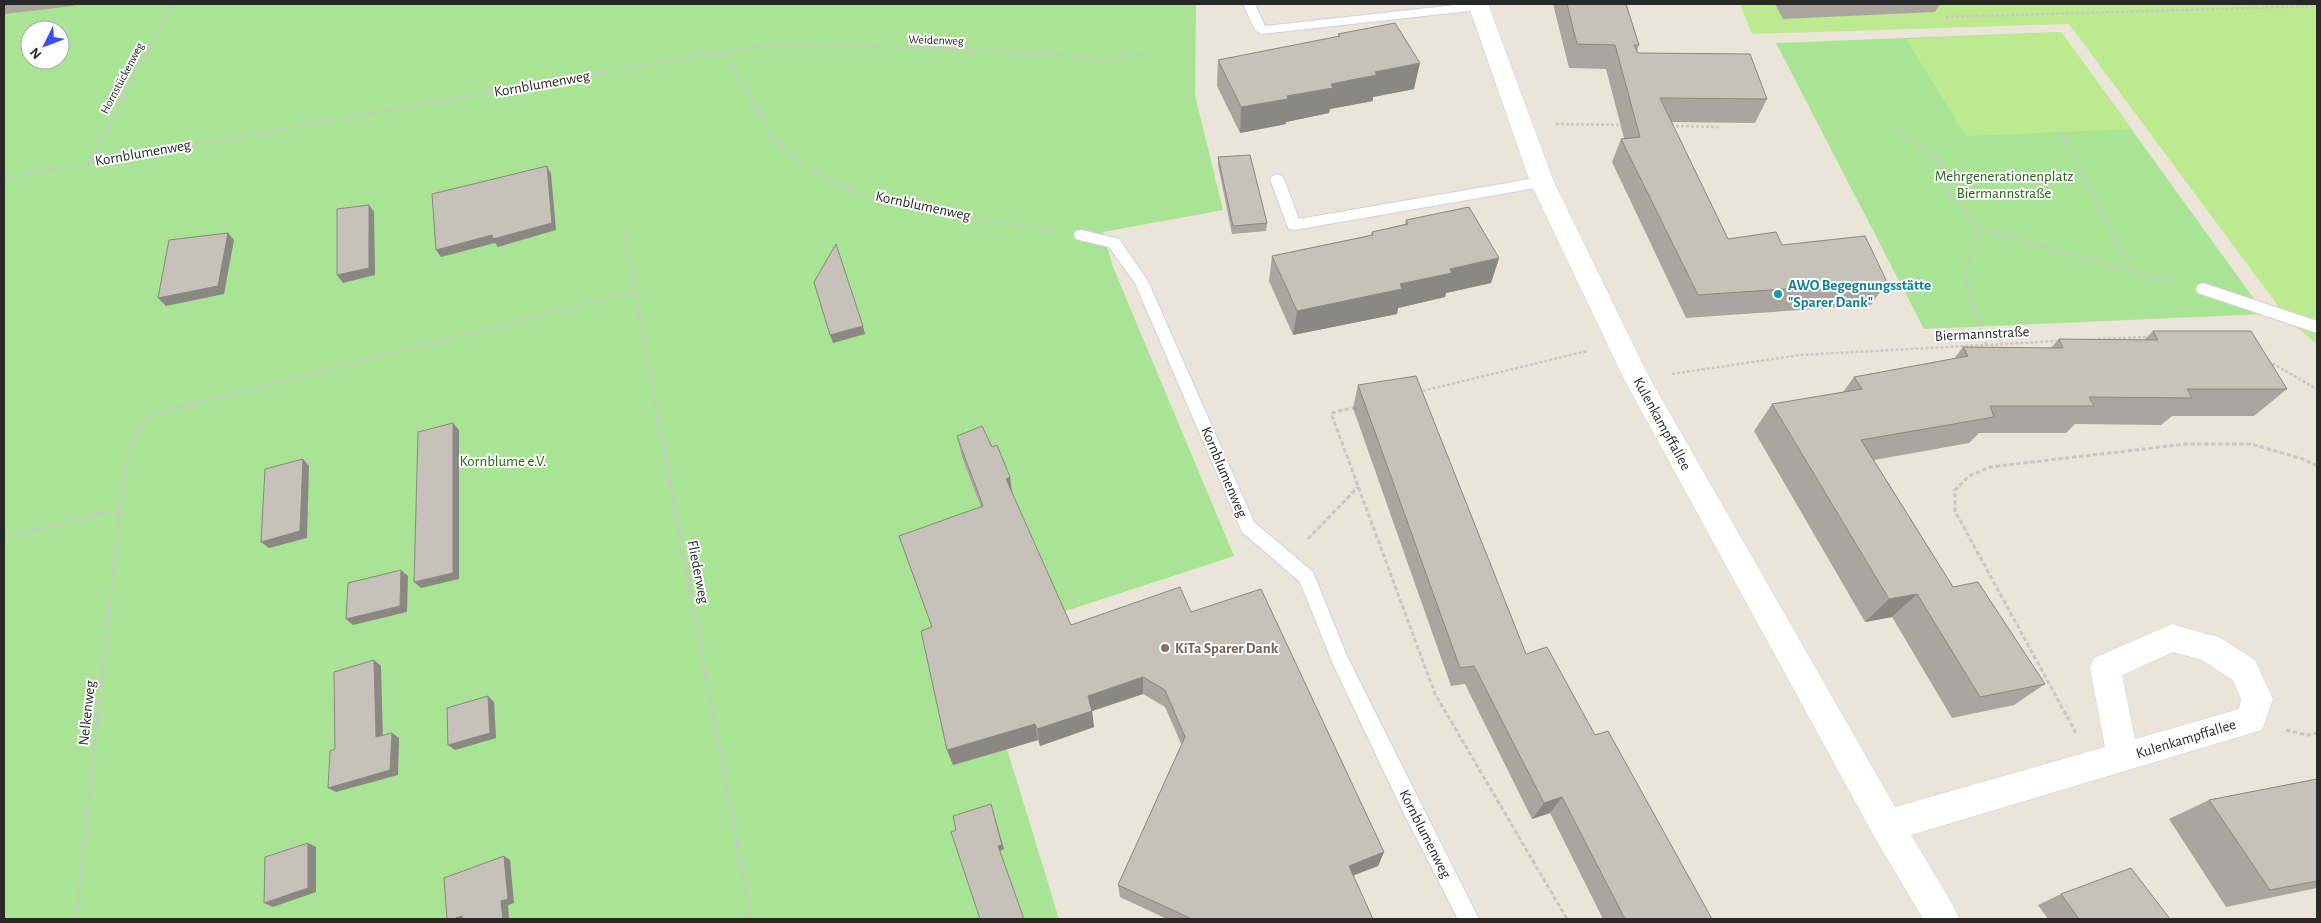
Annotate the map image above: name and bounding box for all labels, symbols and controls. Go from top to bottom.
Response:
north arrow [20,20,70,70]
street label: Weidenweg [908,33,964,47]
street label: Hornstückenweg [98,40,146,116]
text: N [28,45,45,61]
street label: Kornblumenweg [493,68,592,100]
street label: Kornblumenweg [94,137,193,169]
park label: Mehrgenerationenplatz Biermannstraße [1935,169,2073,201]
street label: Kornblumenweg [874,189,973,224]
place label: AWO Begegnungsstätte "Sparer Dank" [1788,278,1931,310]
marker: AWO Begegnungsstätte "Sparer Dank" [1772,288,1784,300]
street label: Biermannstraße [1934,324,2030,344]
street label: Kulenkampffallee [1630,375,1694,473]
street label: Kornblumenweg [1198,424,1250,520]
park label: Kornblume e.V. [459,454,547,469]
street label: Fliederweg [684,539,712,606]
place label: KiTa Sparer Dank [1175,641,1279,656]
marker: KiTa Sparer Dank [1159,642,1171,654]
street label: Nelkenweg [76,679,98,746]
street label: Kulenkampffallee [2134,717,2238,761]
street label: Kornblumenweg [1396,787,1454,881]

